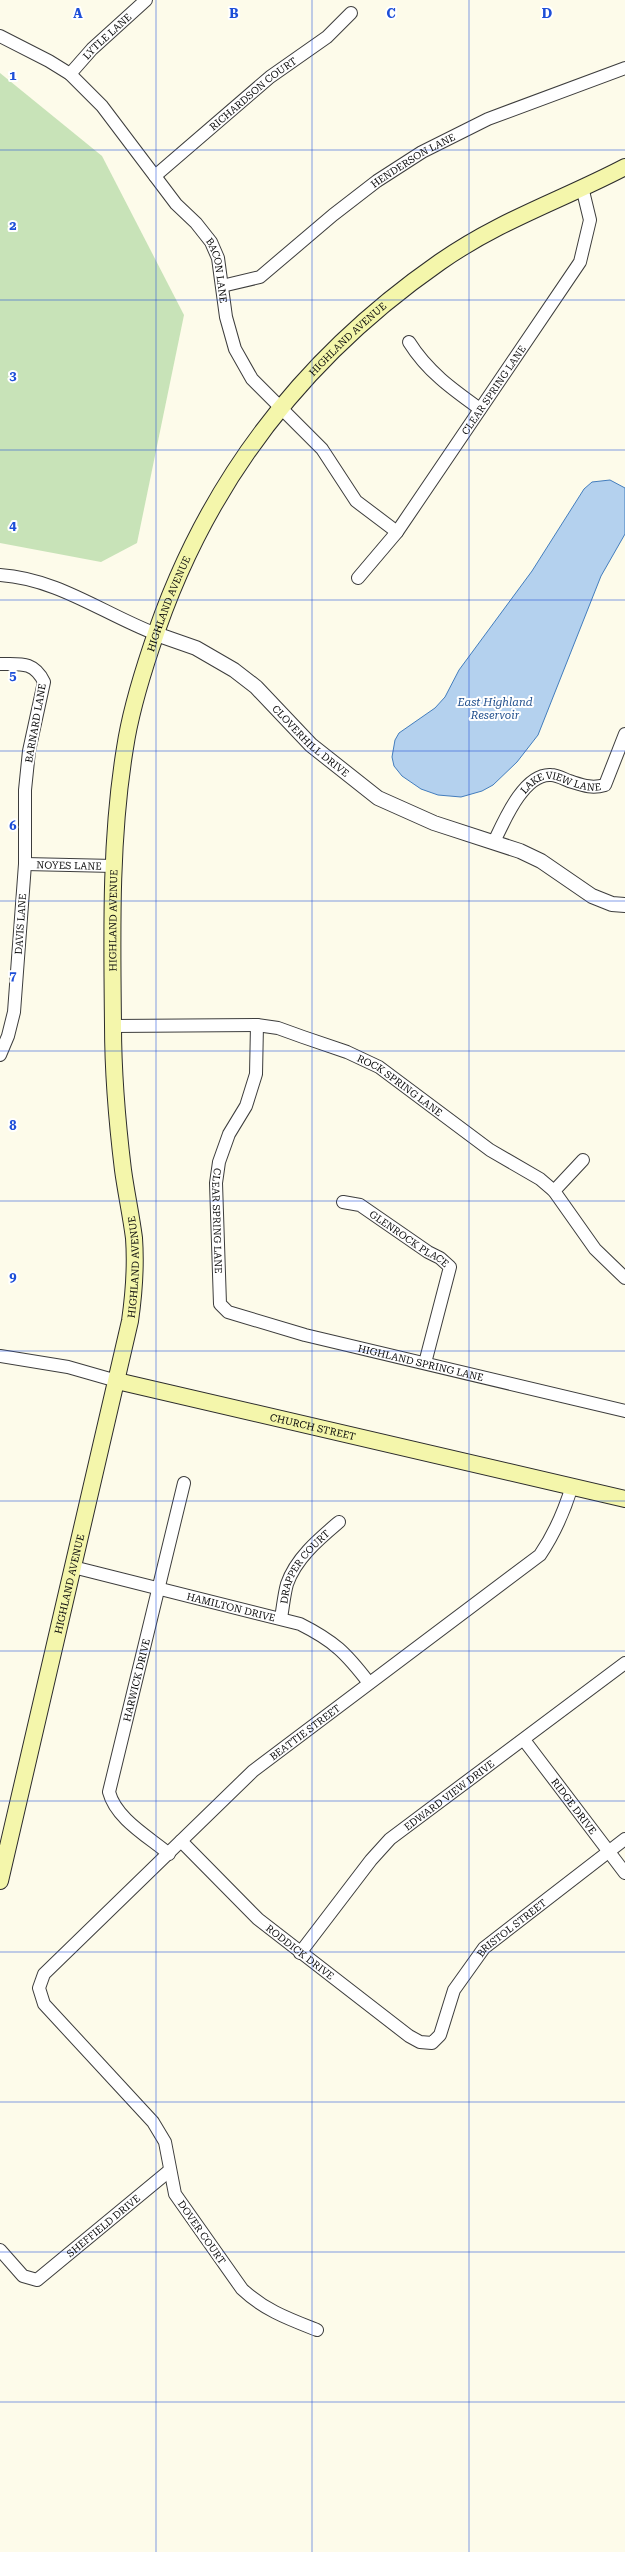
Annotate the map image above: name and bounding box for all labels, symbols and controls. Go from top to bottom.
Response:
text: A [73,6,83,21]
text: B [229,6,239,21]
text: C [386,6,396,21]
text: D [542,6,552,21]
street label: LYTLE LANE [81,11,134,62]
street label: RICHARDSON COURT [207,55,299,133]
text: 1 [9,68,17,83]
street label: HENDERSON LANE [369,131,457,190]
text: 2 [9,218,17,233]
street label: BACON LANE [204,236,229,304]
street label: HIGHLAND AVENUE [307,300,388,378]
street label: CLEAR SPRING LANE [460,343,528,437]
text: 3 [9,368,17,383]
text: 4 [9,518,17,533]
street label: HIGHLAND AVENUE [145,554,193,653]
text: 5 [9,668,17,683]
street label: BARNARD LANE [23,683,48,764]
water label: East Highland Reservoir [456,696,533,722]
street label: CLOVERHILL DRIVE [270,703,351,779]
street label: LAKE VIEW LANE [518,770,602,796]
text: 6 [9,818,17,833]
street label: NOYES LANE [36,859,102,872]
street label: HIGHLAND AVENUE [107,869,120,972]
street label: DAVIS LANE [13,893,28,955]
text: 7 [9,968,17,983]
street label: ROCK SPRING LANE [355,1053,444,1118]
text: 8 [9,1118,17,1133]
street label: CLEAR SPRING LANE [210,1167,224,1274]
street label: GLENROCK PLACE [367,1208,451,1269]
street label: HIGHLAND AVENUE [125,1215,141,1319]
text: 9 [9,1269,17,1284]
street label: HIGHLAND SPRING LANE [357,1343,485,1383]
street label: CHURCH STREET [269,1412,357,1442]
street label: DRAPPER COURT [278,1528,332,1605]
street label: HIGHLAND AVENUE [53,1533,86,1635]
street label: HAMILTON DRIVE [185,1591,276,1624]
street label: HARWICK DRIVE [121,1638,152,1723]
street label: BEATTIE STREET [268,1702,343,1762]
street label: EDWARD VIEW DRIVE [402,1758,496,1833]
street label: RIDGE DRIVE [549,1776,598,1836]
street label: BRISTOL STREET [475,1897,549,1959]
street label: RODDICK DRIVE [264,1922,336,1982]
street label: SHEFFIELD DRIVE [65,2192,142,2259]
street label: DOVER COURT [176,2198,228,2266]

